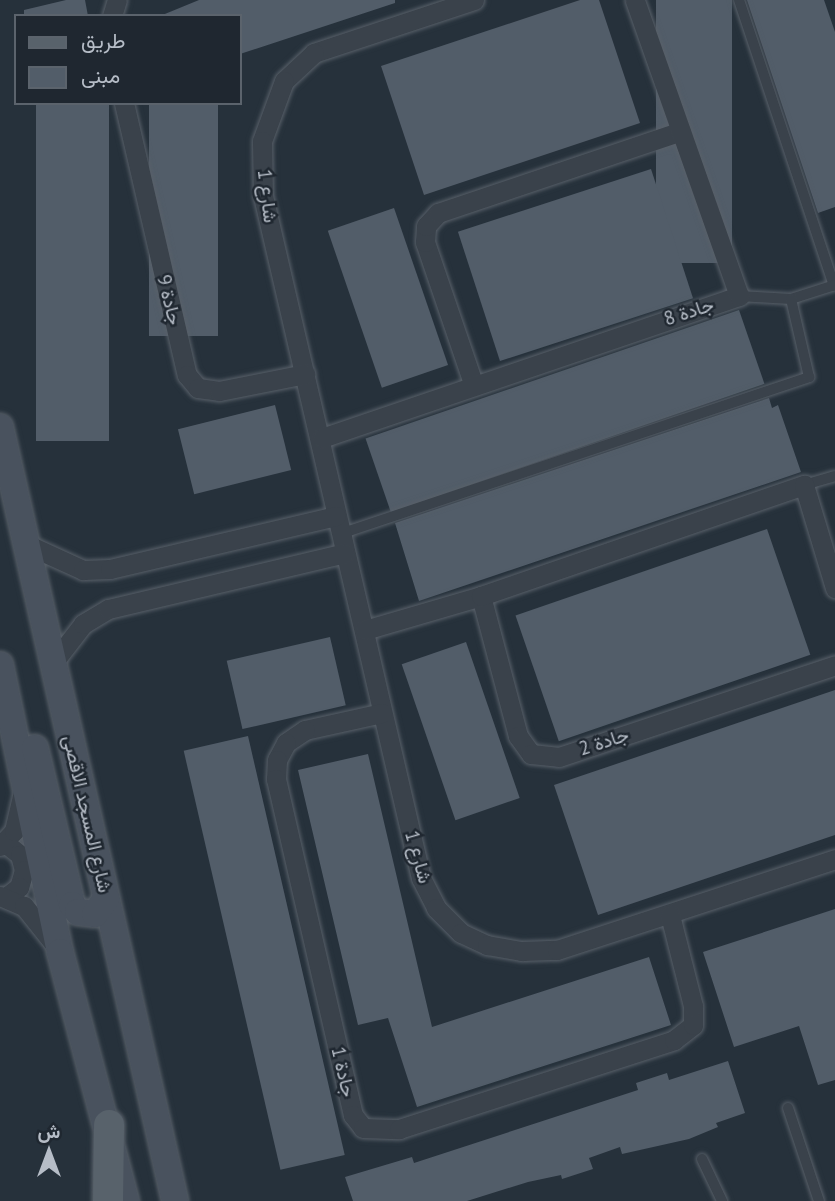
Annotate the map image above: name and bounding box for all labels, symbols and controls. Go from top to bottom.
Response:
legend [14,14,242,105]
text: طريق [81,27,126,54]
text: مبنى [81,62,120,89]
street label: شارع 1 [252,168,282,224]
street label: جادة 9 [152,272,186,328]
street label: جادة 8 [661,293,717,331]
street label: جادة 2 [576,723,632,761]
street label: شارع المسجد الاقصى [58,733,116,895]
street label: شارع 1 [400,828,436,886]
street label: جادة 1 [326,1045,360,1099]
north arrow [14,1117,84,1187]
text: ش [38,1119,60,1143]

